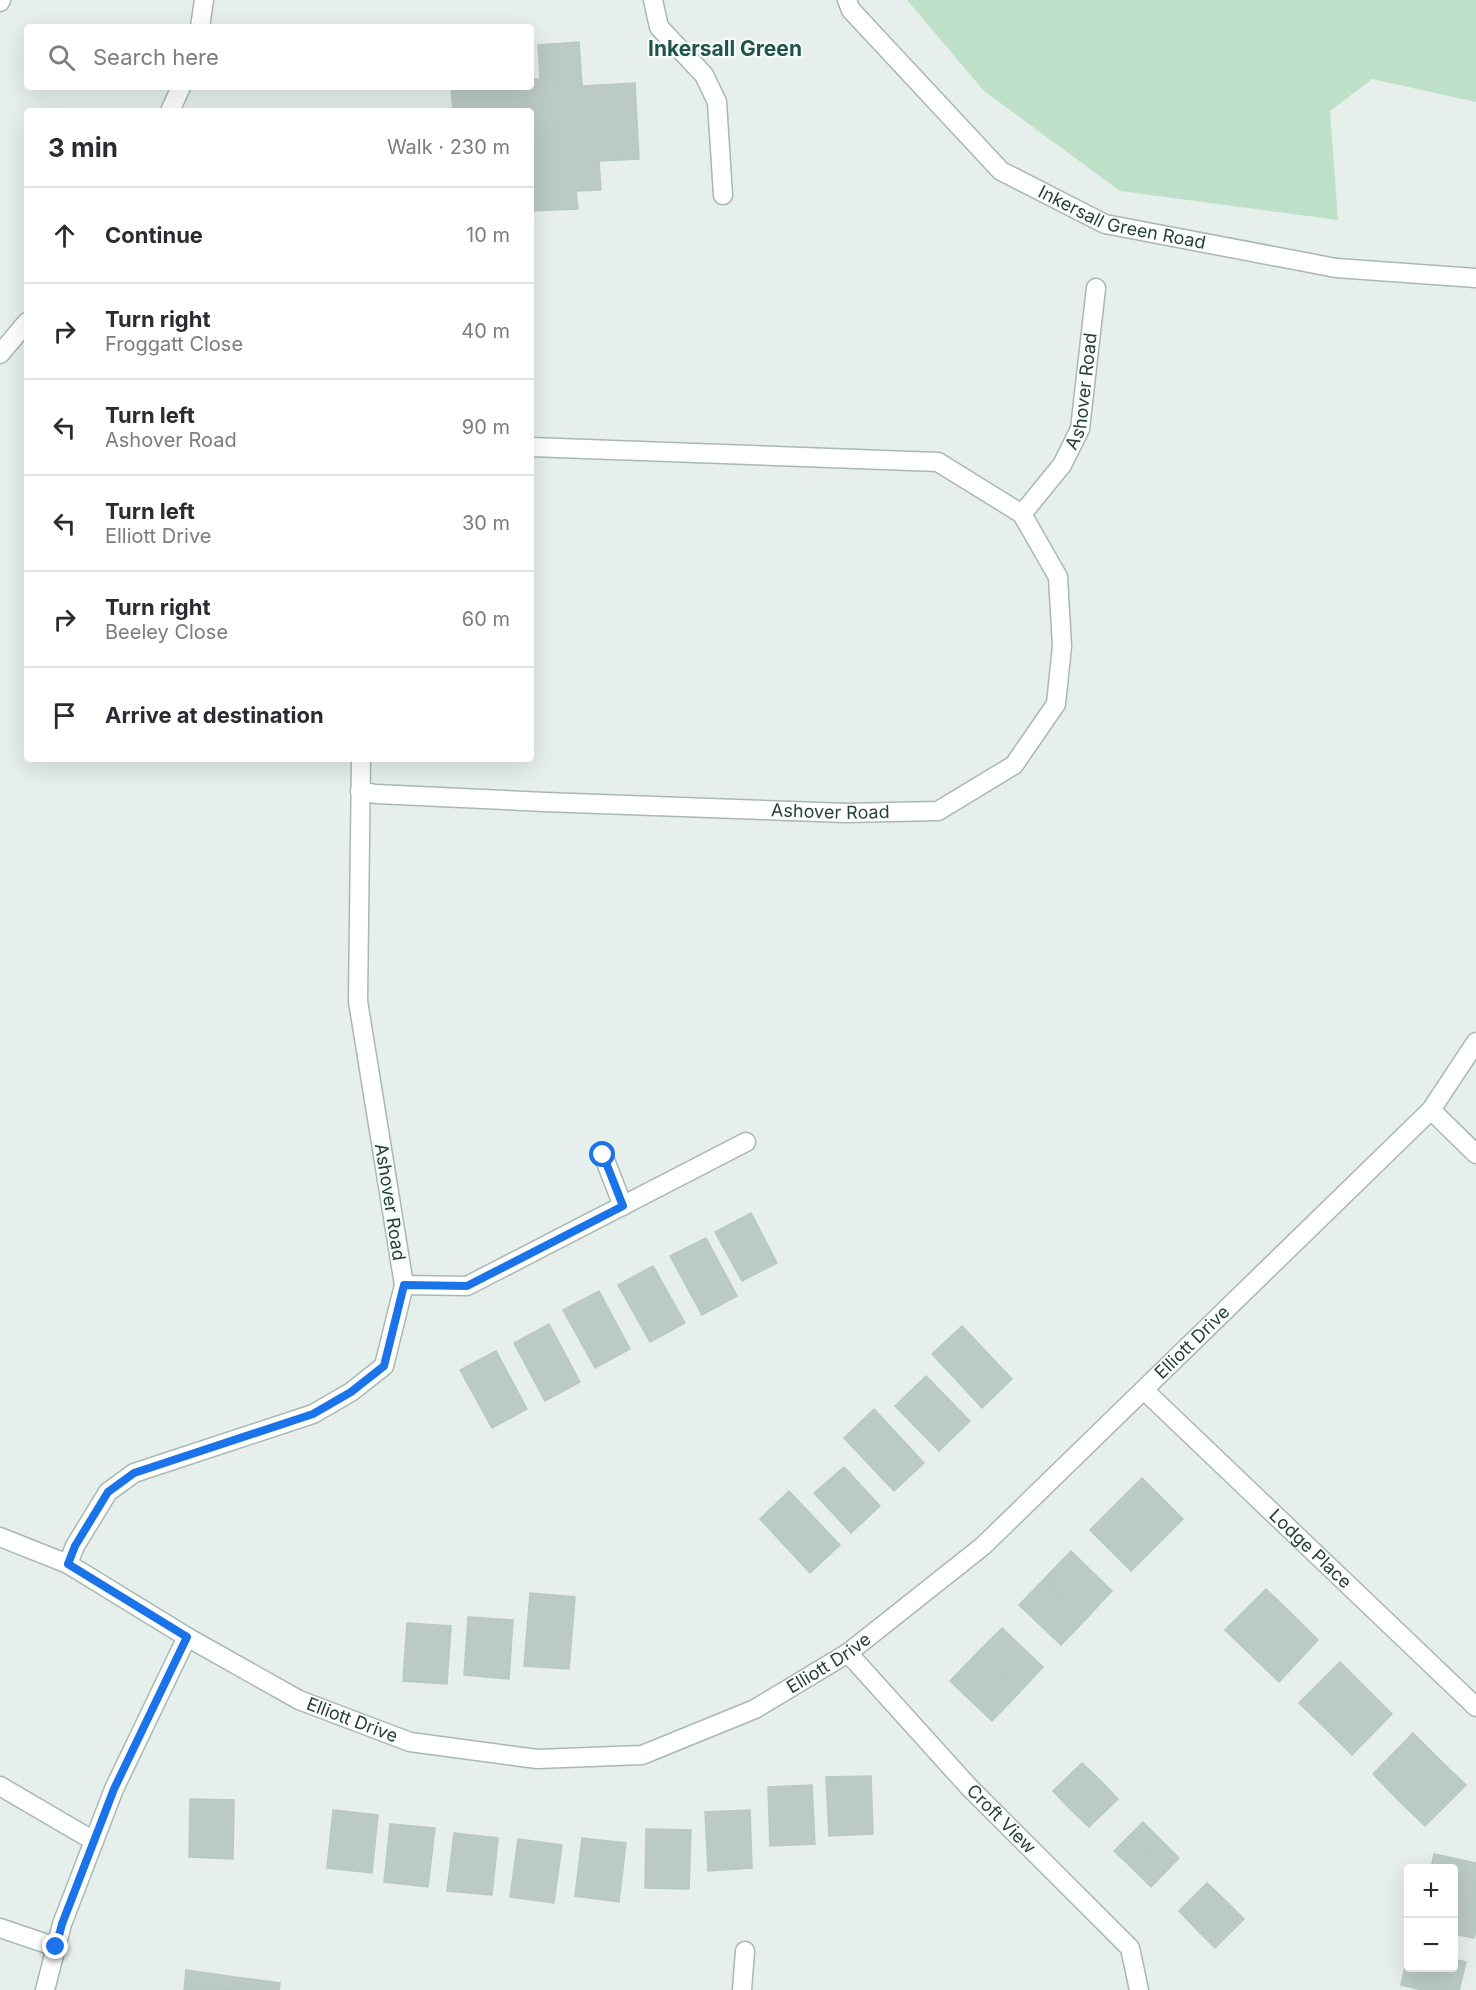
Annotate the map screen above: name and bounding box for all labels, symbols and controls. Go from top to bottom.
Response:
search box [24,24,534,90]
district label: Inkersall Green [648,36,802,61]
icon: search [45,41,78,74]
text: Search here [93,44,219,70]
text: 3 min [48,132,118,163]
text: Walk · 230 m [387,135,510,159]
street label: Inkersall Green Road [1035,181,1208,253]
icon: ahead [48,219,81,252]
text: Continue [105,222,203,248]
text: 10 m [466,223,510,247]
text: Turn right [105,306,211,332]
icon: right [48,315,81,348]
text: 40 m [461,319,510,343]
text: Froggatt Close [105,332,243,356]
street label: Ashover Road [1060,332,1101,453]
text: Turn left [105,402,195,428]
icon: left [48,411,81,444]
text: 90 m [462,415,510,439]
text: Ashover Road [105,428,237,452]
text: Turn left [105,498,195,524]
icon: left [48,507,81,540]
text: 30 m [462,511,510,535]
text: Elliott Drive [105,524,211,548]
text: Turn right [105,594,211,620]
icon: right [48,603,81,636]
text: 60 m [462,607,510,631]
text: Beeley Close [105,620,228,644]
icon: arrive [48,699,81,732]
text: Arrive at destination [105,702,324,728]
street label: Ashover Road [771,799,890,823]
route start [589,1141,615,1167]
street label: Ashover Road [371,1142,410,1262]
street label: Elliott Drive [1150,1301,1234,1383]
street label: Lodge Place [1265,1504,1356,1592]
street label: Elliott Drive [783,1628,875,1697]
street label: Elliott Drive [304,1693,401,1746]
street label: Croft View [963,1780,1041,1858]
map controls [1404,1864,1458,1972]
button: + [1404,1864,1458,1918]
button: − [1404,1918,1458,1972]
route end [42,1933,68,1959]

